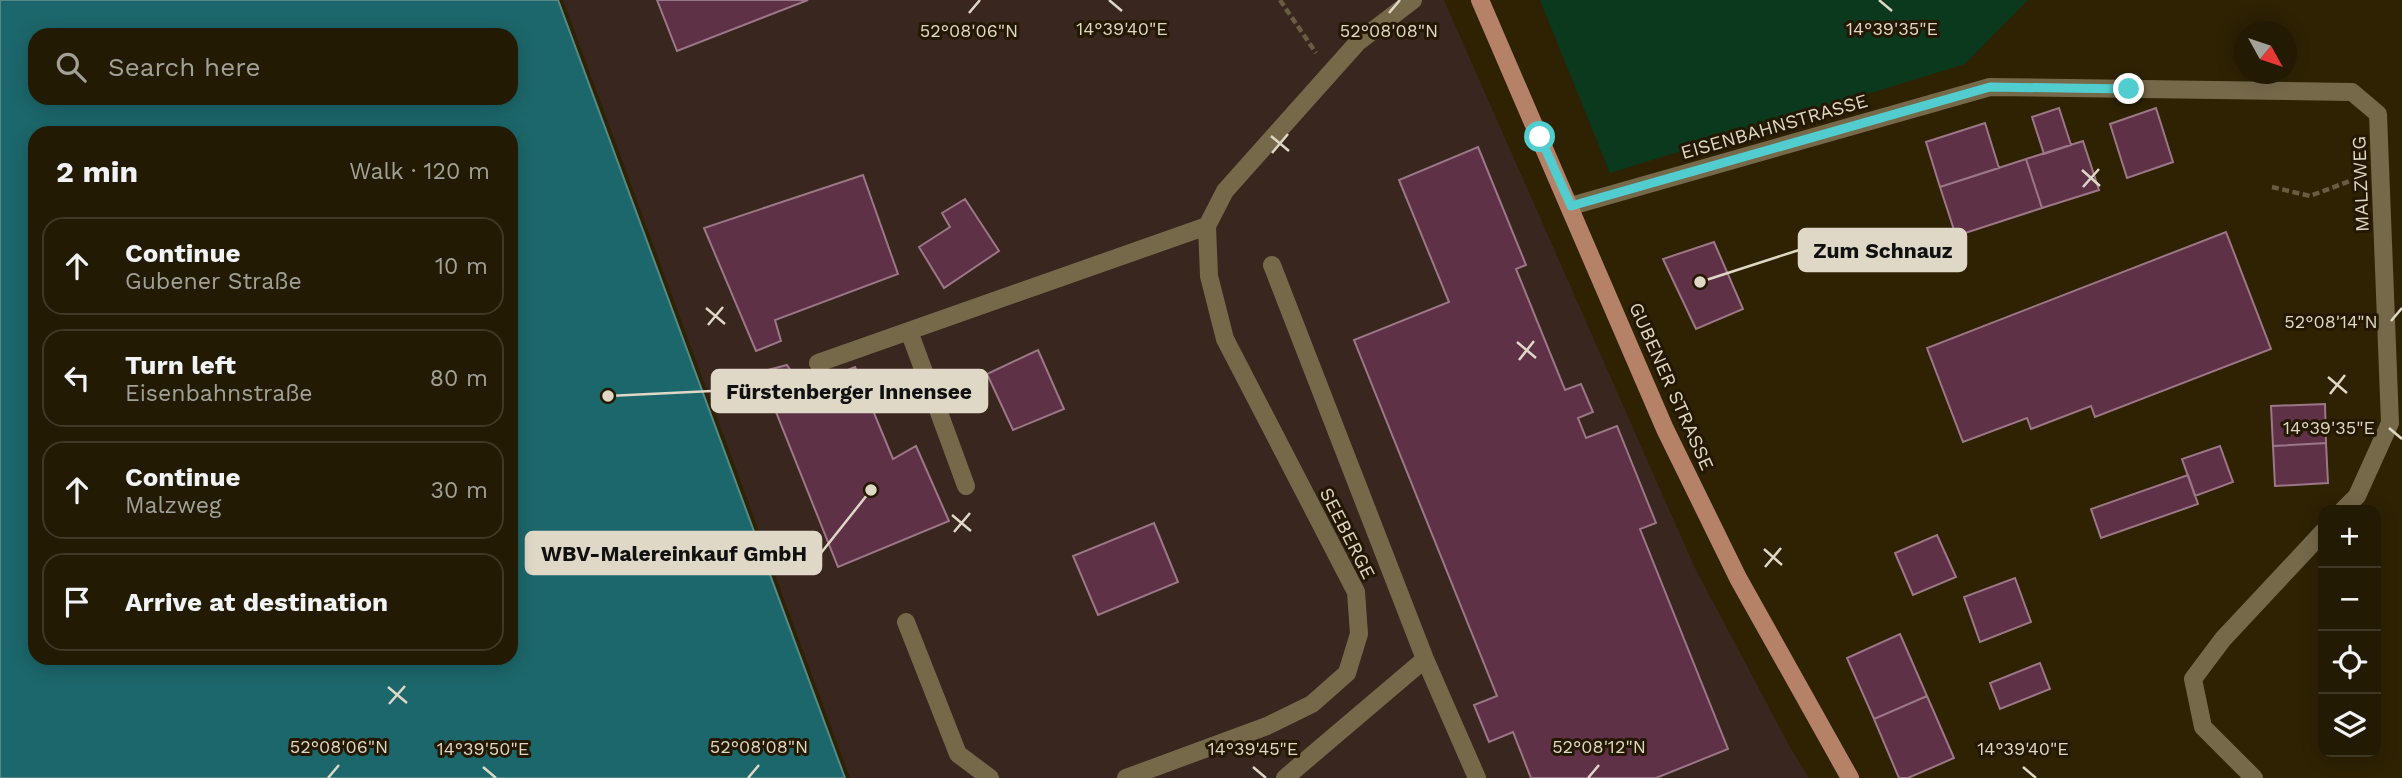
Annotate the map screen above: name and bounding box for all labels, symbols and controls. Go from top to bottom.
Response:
text: 14°39'40"E [1076,18,1168,39]
text: 14°39'35"E [1846,18,1938,39]
text: 52°08'06"N [920,20,1018,41]
text: 52°08'08"N [1340,20,1438,41]
north arrow [2234,21,2297,84]
search box [28,28,518,105]
icon: search [52,48,90,86]
text: Search here [108,52,260,82]
route end [2113,73,2144,104]
street label: EISENBAHNSTRASSE [1678,89,1870,164]
route start [1524,121,1555,152]
street label: MALZWEG [2347,136,2374,232]
text: 2 min [56,154,138,189]
text: Walk · 120 m [349,158,490,185]
callout: Zum Schnauz [1799,229,1966,271]
text: Continue [125,238,241,268]
text: Zum Schnauz [1813,238,1953,263]
icon: ahead [58,247,96,285]
text: 10 m [435,253,488,280]
text: Gubener Straße [125,268,302,295]
street label: GUBENER STRASSE [1624,299,1719,474]
text: 52°08'14"N [2284,311,2378,332]
text: Turn left [125,350,236,380]
icon: left [58,359,96,397]
text: 80 m [430,365,488,392]
callout: Fürstenberger Innensee [712,370,987,412]
text: Fürstenberger Innensee [726,379,972,404]
text: Eisenbahnstraße [125,380,313,407]
text: 14°39'35"E [2283,417,2375,438]
text: Continue [125,462,241,492]
icon: ahead [58,471,96,509]
text: 30 m [431,477,488,504]
street label: SEEBERGE [1315,484,1380,583]
text: Malzweg [125,492,221,519]
map controls [2318,505,2381,757]
button: + [2318,505,2381,568]
callout: WBV-Malereinkauf GmbH [526,532,821,574]
text: WBV-Malereinkauf GmbH [541,541,807,566]
button: − [2318,568,2381,631]
icon: arrive [58,583,96,621]
text: Arrive at destination [125,587,388,617]
button: locate [2318,631,2381,694]
button: layers [2318,694,2381,757]
text: 52°08'06"N [290,736,388,757]
text: 52°08'08"N [710,736,808,757]
text: 52°08'12"N [1552,736,1646,757]
text: 14°39'50"E [437,738,529,759]
text: 14°39'45"E [1208,738,1298,759]
text: 14°39'40"E [1977,738,2069,759]

